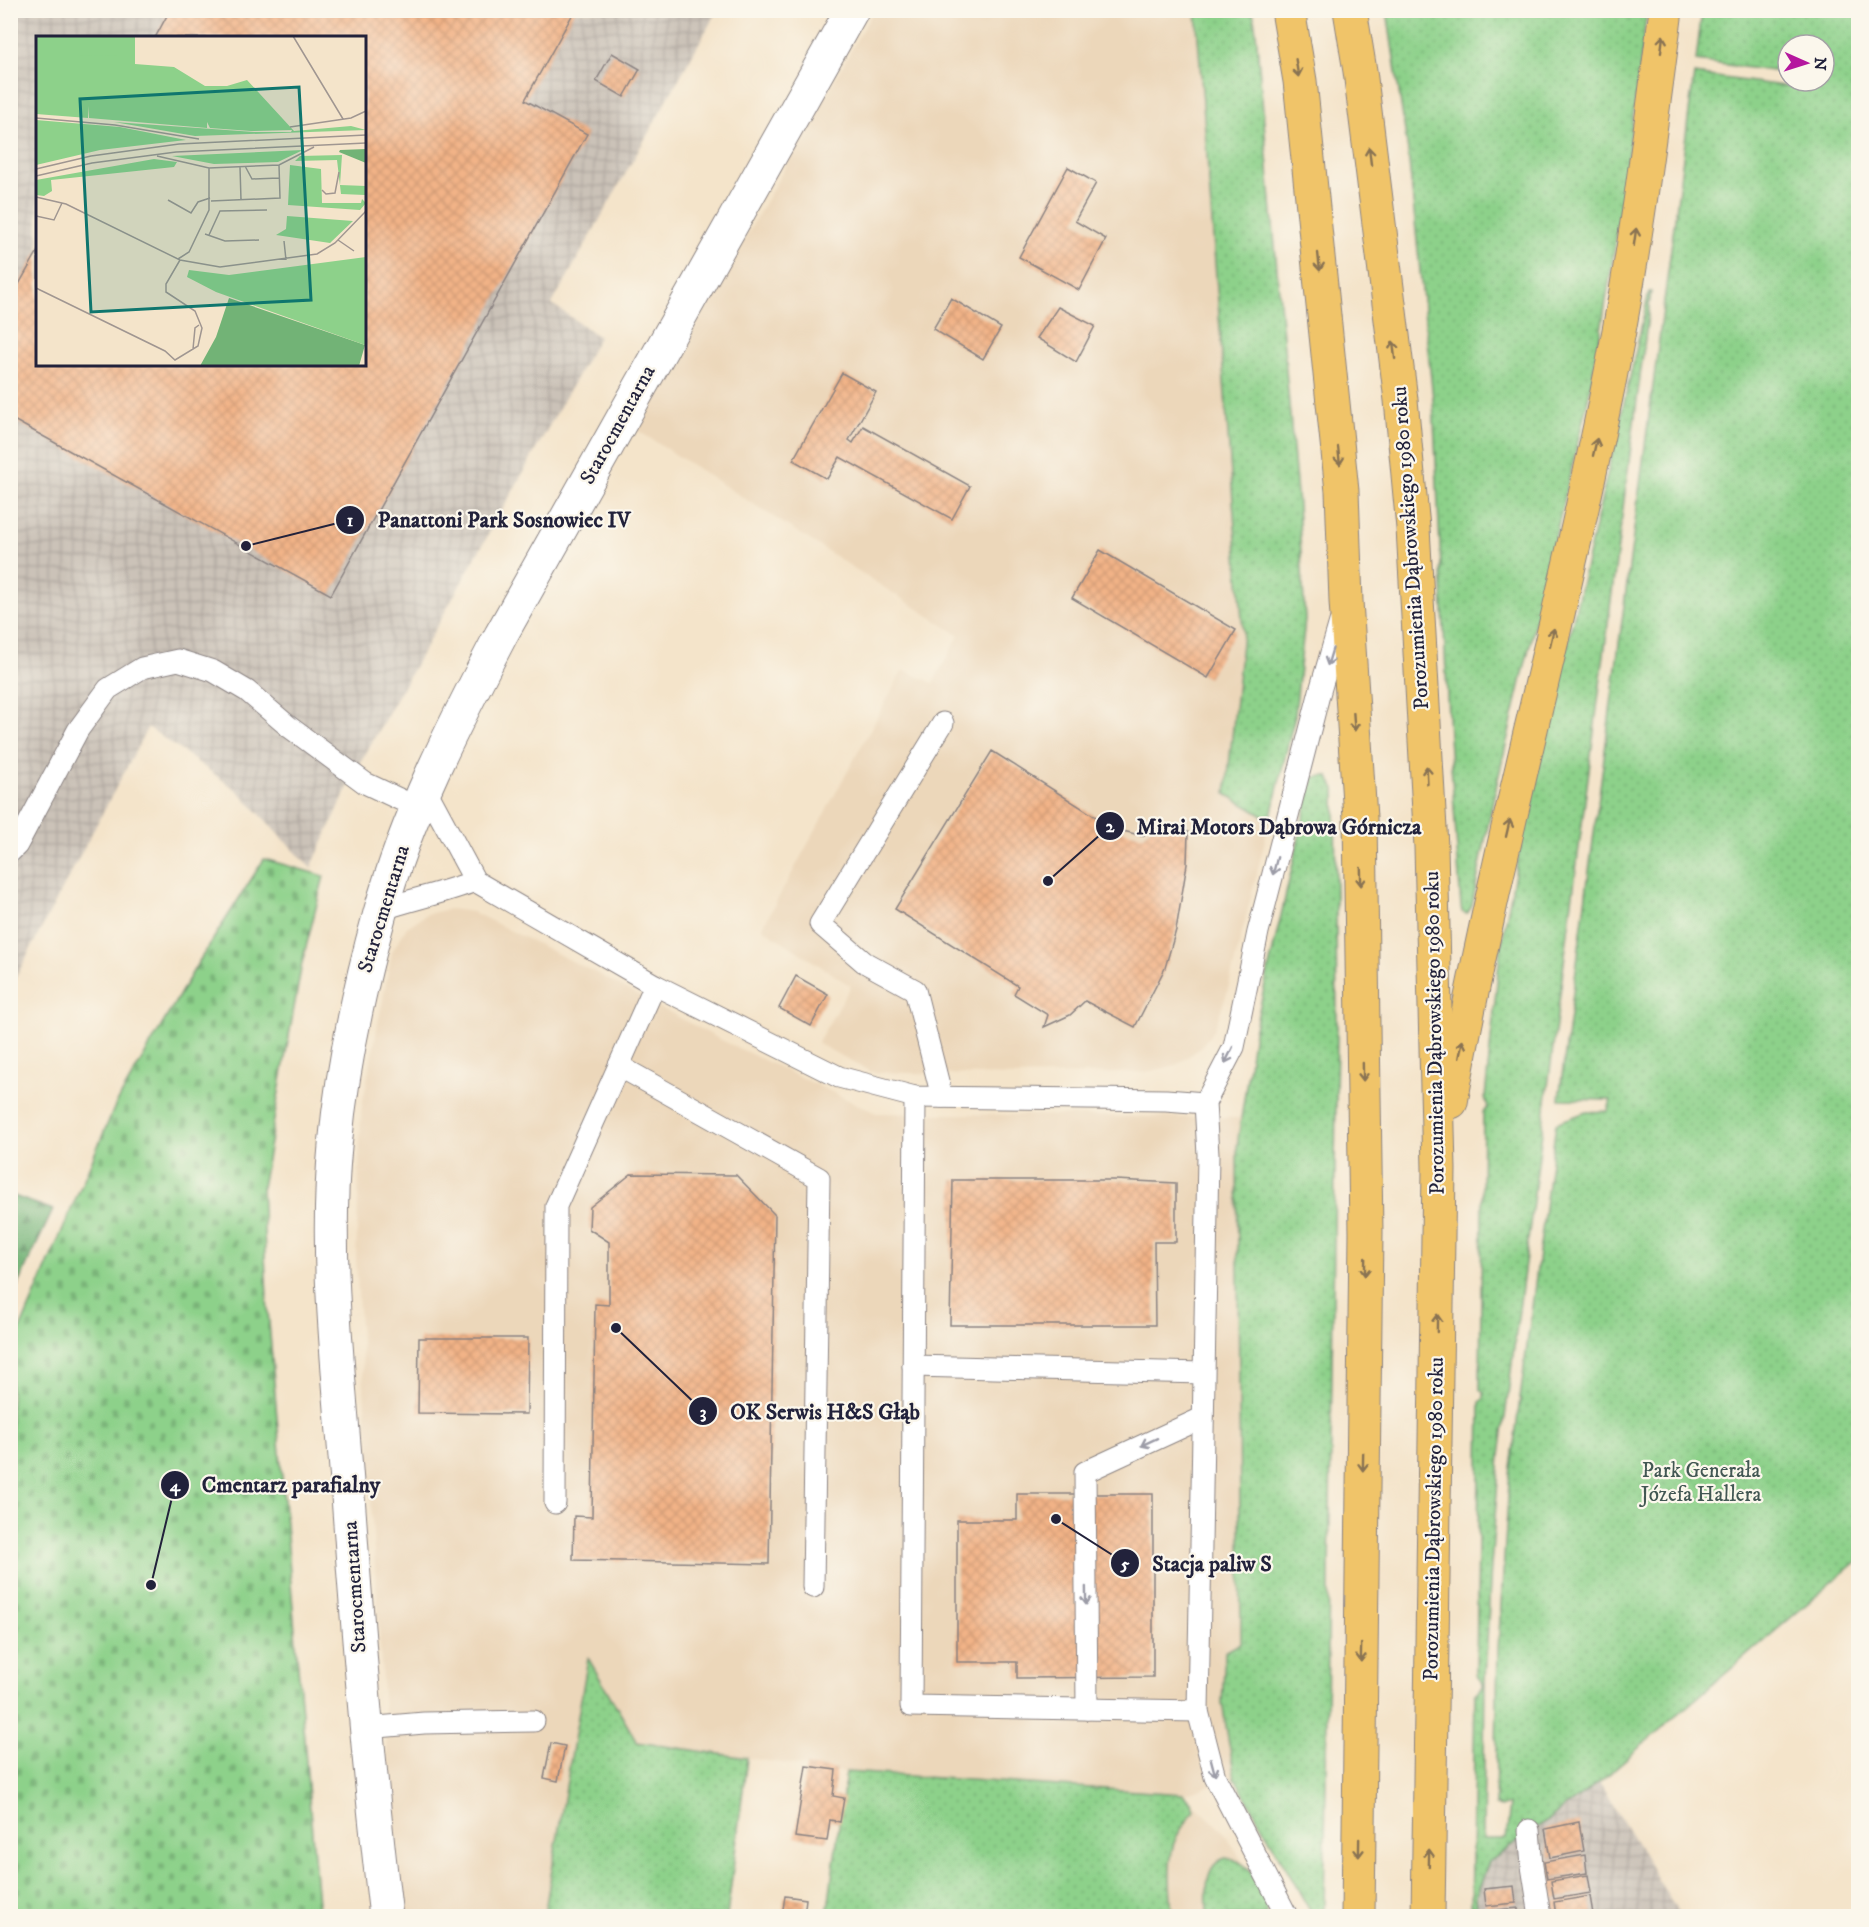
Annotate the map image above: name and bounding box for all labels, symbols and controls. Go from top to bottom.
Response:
north arrow [1776,33,1836,93]
one-way arrow [1657,35,1668,55]
inset map [36,36,366,366]
text: N [1810,57,1830,71]
one-way arrow [1292,58,1303,78]
one-way arrow [1365,147,1376,167]
one-way arrow [1630,228,1641,248]
one-way arrow [1314,252,1325,271]
one-way arrow [1389,340,1400,360]
street label: Starocmentarna [575,361,661,489]
street label: Porozumienia Dąbrowskiego 1980 roku [1387,386,1435,710]
one-way arrow [1590,438,1601,458]
one-way arrow [1333,446,1344,465]
callout: Panattoni Park Sosnowiec IV [335,500,643,540]
text: Panattoni Park Sosnowiec IV [377,507,632,534]
text: 1 [347,510,354,532]
one-way arrow [1546,628,1558,647]
one-way arrow [1324,647,1335,666]
one-way arrow [1349,712,1360,732]
one-way arrow [1421,765,1432,785]
callout: Mirai Motors Dąbrowa Górnicza [1095,806,1434,846]
text: Mirai Motors Dąbrowa Górnicza [1137,814,1422,841]
text: 2 [1106,816,1116,838]
one-way arrow [1503,818,1515,837]
street label: Starocmentarna [352,842,416,976]
one-way arrow [1269,856,1280,875]
one-way arrow [1355,866,1367,886]
street label: Porozumienia Dąbrowskiego 1980 roku [1419,871,1451,1195]
one-way arrow [1456,1040,1467,1060]
one-way arrow [1223,1046,1235,1064]
one-way arrow [1358,1061,1369,1081]
one-way arrow [1359,1256,1371,1276]
one-way arrow [1431,1314,1443,1334]
street label: Porozumienia Dąbrowskiego 1980 roku [1418,1357,1450,1681]
callout: OK Serwis H&S Głąb [688,1391,932,1431]
text: OK Serwis H&S Głąb [730,1399,920,1426]
text: 3 [700,1402,707,1424]
one-way arrow [1141,1437,1159,1449]
one-way arrow [1357,1451,1369,1471]
park label: Park Generała Józefa Hallera [1639,1458,1761,1508]
callout: Cmentarz parafialny [160,1465,393,1505]
text: Cmentarz parafialny [202,1472,381,1499]
text: 4 [169,1475,181,1497]
street label: Starocmentarna [337,1520,373,1654]
callout: Stacja paliw S [1110,1543,1284,1583]
text: Stacja paliw S [1152,1551,1272,1579]
text: 5 [1120,1554,1130,1576]
one-way arrow [1081,1586,1092,1606]
one-way arrow [1355,1642,1367,1662]
one-way arrow [1208,1757,1219,1776]
one-way arrow [1353,1837,1365,1857]
one-way arrow [1423,1849,1435,1869]

